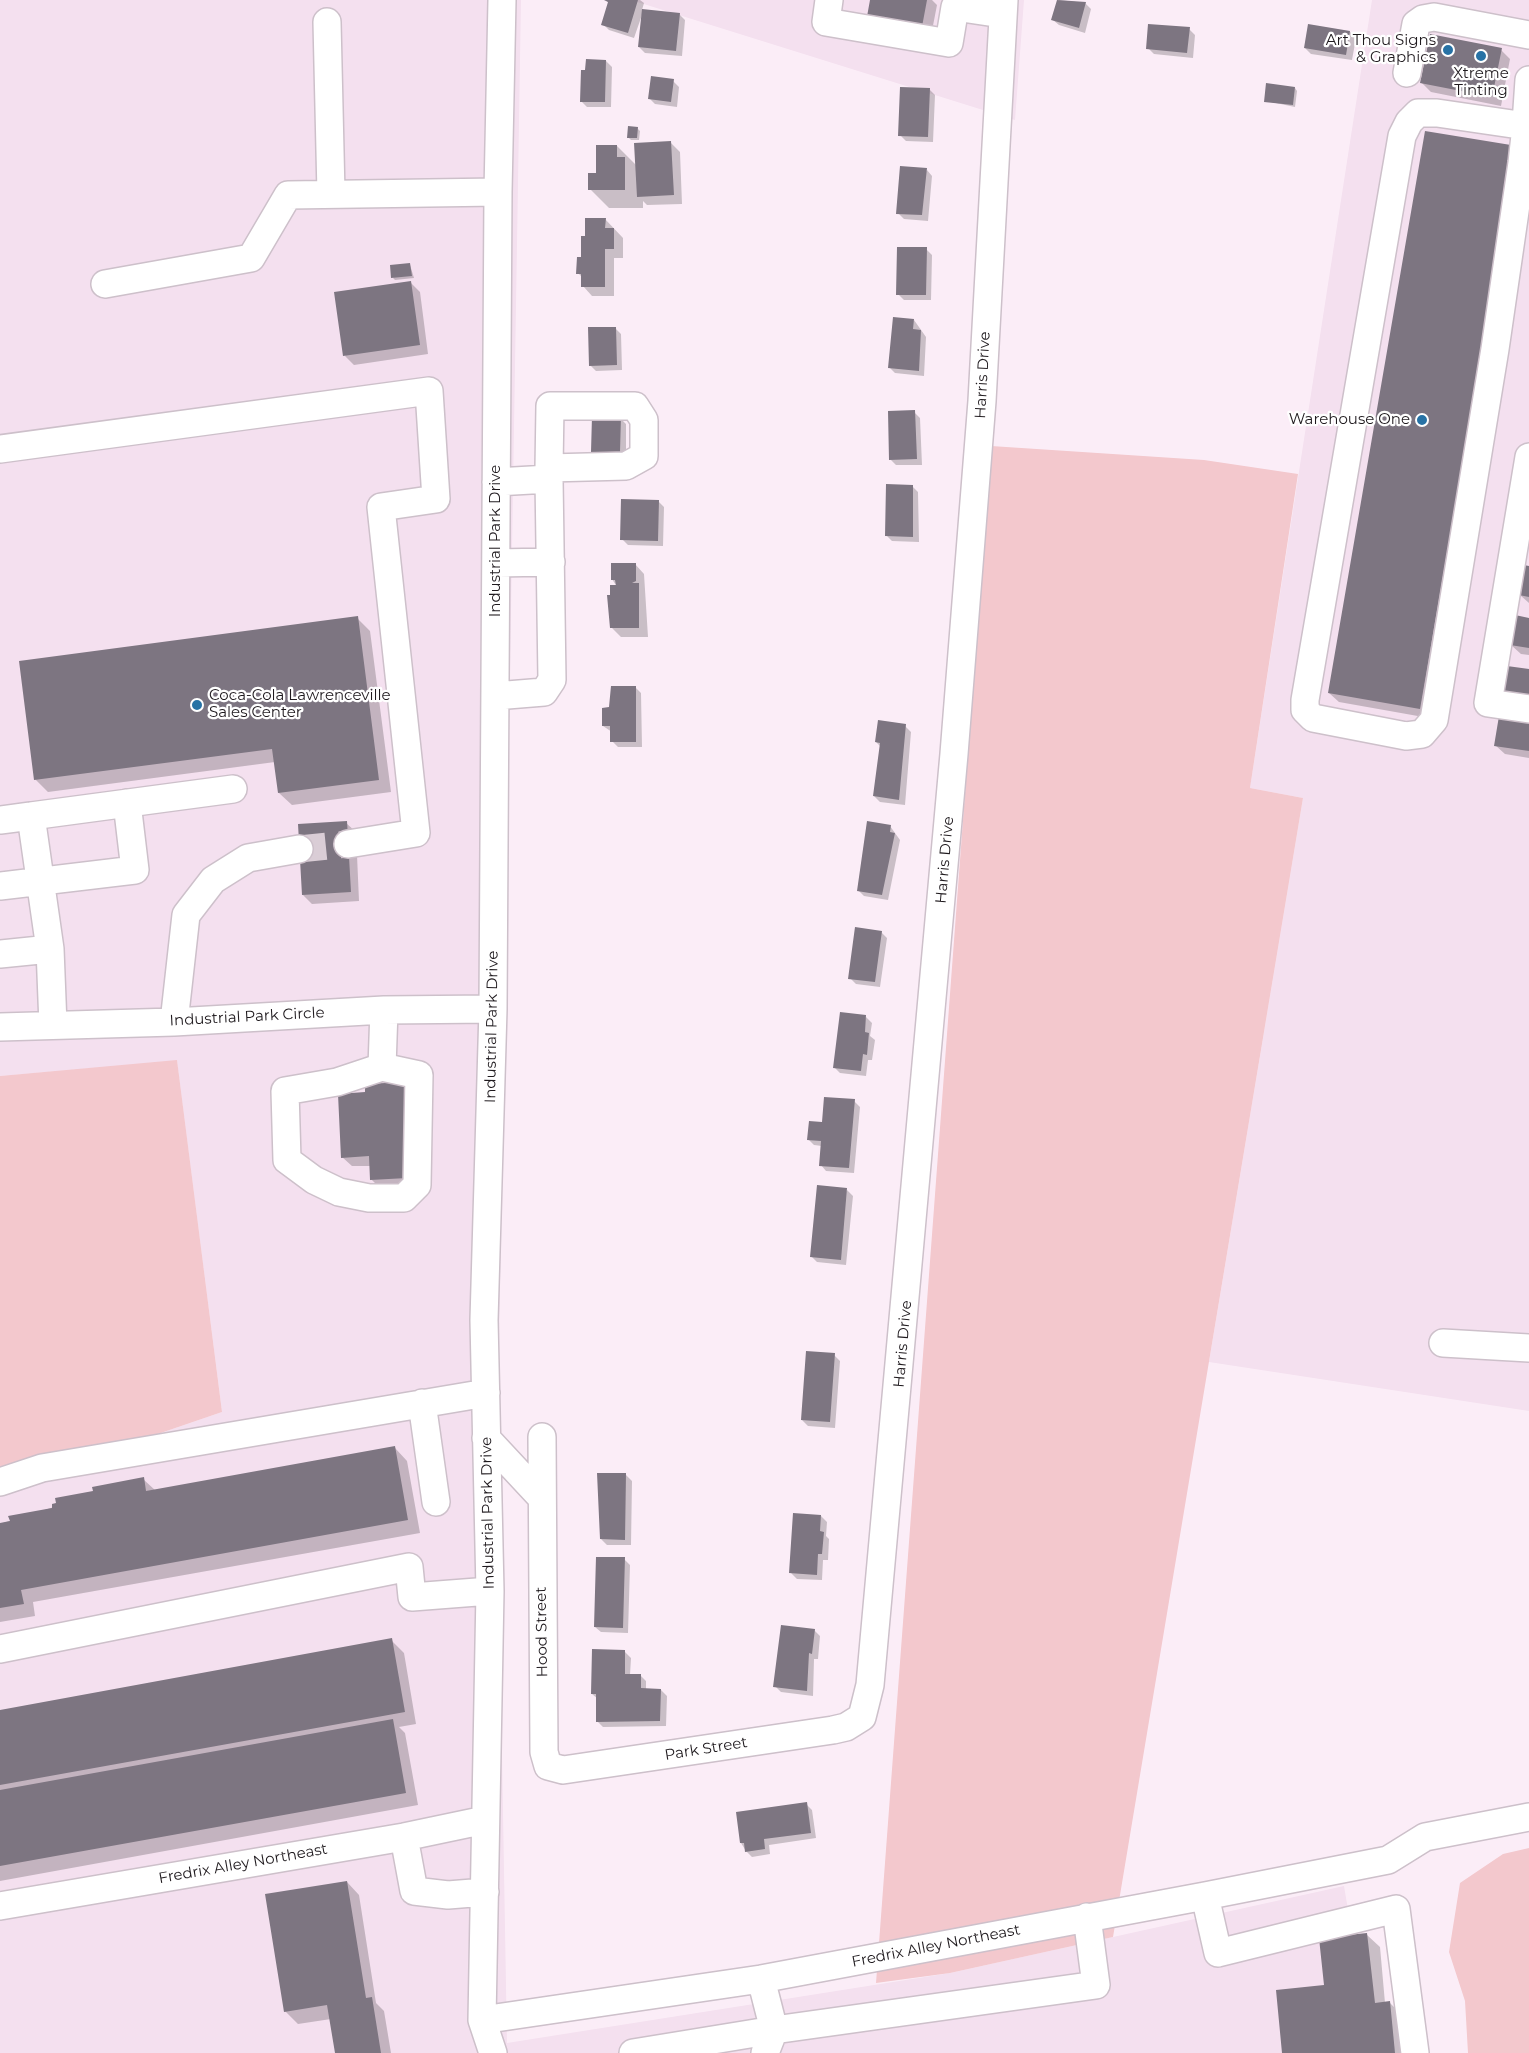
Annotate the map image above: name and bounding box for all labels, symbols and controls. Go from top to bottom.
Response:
place label: Art Thou Signs & Graphics [1326,32,1436,67]
marker: Art Thou Signs & Graphics [1441,43,1455,57]
marker: Xtreme Tinting [1474,49,1488,63]
place label: Xtreme Tinting [1453,65,1509,100]
street label: Harris Drive [972,331,994,419]
place label: Warehouse One [1289,411,1410,429]
marker: Warehouse One [1415,413,1429,427]
street label: Industrial Park Drive [487,465,505,617]
place label: Coca-Cola Lawrenceville Sales Center [209,687,391,722]
marker: Coca-Cola Lawrenceville Sales Center [190,698,204,712]
street label: Harris Drive [932,816,958,904]
street label: Industrial Park Drive [482,951,502,1103]
street label: Industrial Park Circle [169,1004,325,1030]
street label: Harris Drive [890,1300,916,1388]
street label: Industrial Park Drive [478,1437,498,1589]
street label: Hood Street [532,1587,552,1677]
street label: Park Street [663,1734,749,1764]
street label: Fredrix Alley Northeast [157,1840,329,1888]
street label: Fredrix Alley Northeast [850,1921,1022,1971]

